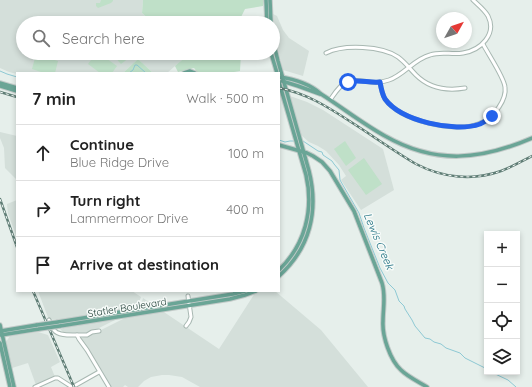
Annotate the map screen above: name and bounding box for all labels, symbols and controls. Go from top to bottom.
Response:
north arrow [436,12,472,48]
search box [16,16,280,60]
icon: search [30,27,52,49]
text: Search here [62,29,145,48]
route start [339,73,357,91]
text: 7 min [32,88,76,109]
text: Walk · 500 m [186,90,264,106]
route end [483,107,501,125]
text: Continue [70,135,134,154]
icon: ahead [32,142,54,164]
text: 100 m [228,145,264,161]
text: Blue Ridge Drive [70,154,169,170]
text: Turn right [70,191,141,210]
icon: right [32,198,54,220]
text: 400 m [226,201,264,217]
text: Lammermoor Drive [70,210,188,226]
water label: Lewis Creek [361,210,398,273]
map controls [484,231,520,375]
button: + [484,231,520,267]
icon: arrive [32,254,54,276]
text: Arrive at destination [70,255,219,274]
button: − [484,267,520,303]
street label: Statler Boulevard [87,295,168,320]
button: locate [484,303,520,339]
button: layers [484,339,520,375]

